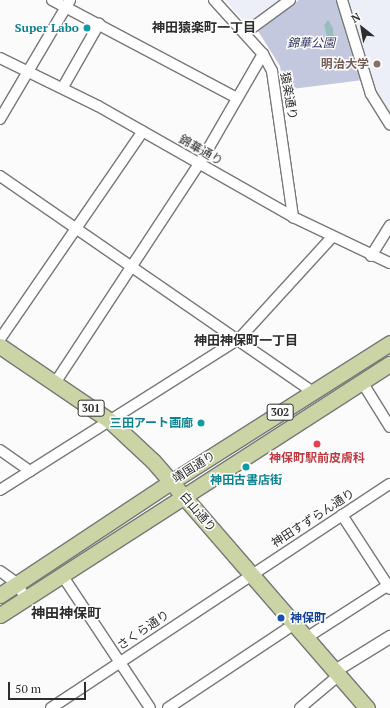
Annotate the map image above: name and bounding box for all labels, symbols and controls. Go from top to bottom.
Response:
north arrow [342,8,382,48]
text: N [349,10,363,26]
district label: 神田猿楽町一丁目 [152,19,256,35]
place label: Super Labo [15,21,79,35]
marker: Super Labo [82,23,92,33]
park label: 錦華公園 [287,36,335,50]
place label: 明治大学 [321,57,369,71]
marker: 明治大学 [372,59,382,69]
street label: 猿楽通り [278,71,300,121]
street label: 錦華通り [177,132,225,168]
district label: 神田神保町一丁目 [194,332,298,348]
road number: 301 [77,399,105,417]
road number: 302 [266,403,294,421]
place label: 三田アート画廊 [110,416,193,430]
marker: 三田アート画廊 [196,418,206,428]
marker: 神保町駅前皮膚科 [311,438,323,450]
street label: 靖国通り [170,448,218,486]
place label: 神保町駅前皮膚科 [269,451,365,465]
marker: 神田古書店街 [241,462,251,472]
place label: 神田古書店街 [210,473,282,487]
street label: 神田すずらん通り [269,486,357,550]
street label: 白山通り [177,489,219,535]
district label: 神田神保町 [31,605,101,621]
street label: さくら通り [114,607,172,653]
place label: 神保町 [290,611,326,625]
marker: 神保町 [275,612,287,624]
scale bar [10,674,88,700]
text: 50 m [15,681,41,696]

